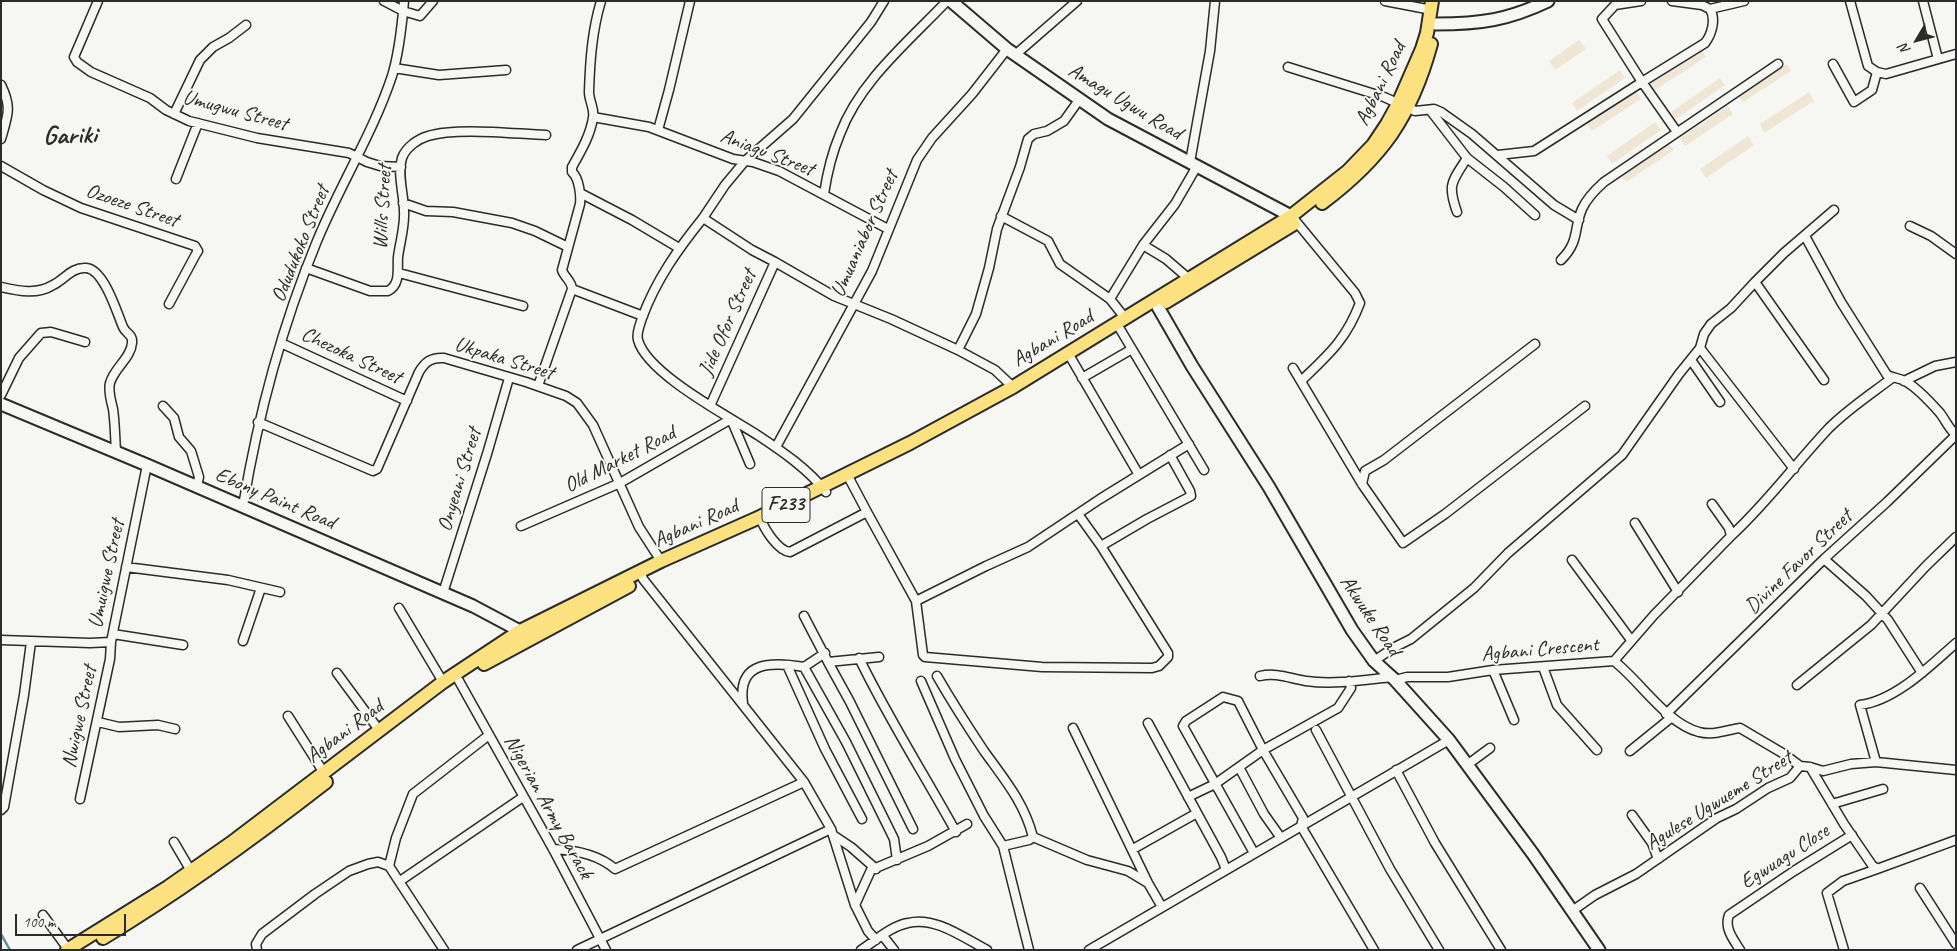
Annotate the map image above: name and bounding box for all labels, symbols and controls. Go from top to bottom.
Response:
north arrow [1892,15,1942,65]
street label: Agbani Road [1350,38,1412,130]
text: N [1895,41,1914,58]
street label: Amagu Ugwu Road [1063,58,1187,146]
street label: Umugwu Street [180,85,290,137]
district label: Gariki [43,120,97,152]
street label: Aniagu Street [717,124,817,182]
street label: Wills Street [368,164,398,250]
street label: Umuaniabor Street [826,167,904,301]
street label: Ozoeze Street [82,178,182,234]
street label: Odudukoko Street [266,182,336,306]
street label: Jide Ofor Street [693,266,763,380]
street label: Agbani Road [1008,305,1098,373]
street label: Chezoka Street [297,322,405,390]
street label: Ukpaka Street [451,332,557,386]
street label: Old Market Road [560,421,680,499]
street label: Onyeani Street [432,425,488,535]
street label: Ebony Paint Road [211,462,339,536]
road number: F233 [762,488,810,522]
street label: Agbani Road [650,494,742,554]
street label: Divine Favor Street [1740,505,1858,619]
street label: Umuigwe Street [83,518,131,630]
street label: Akwuke Road [1334,571,1406,661]
street label: Agbani Crescent [1480,632,1600,668]
street label: Nwigwe Street [57,664,103,770]
street label: Agbani Road [302,695,388,769]
street label: Nigerian Army Barack [498,731,598,883]
street label: Agulese Ugwueme Street [1641,746,1797,856]
street label: Egwuagu Close [1736,819,1834,895]
scale bar [18,904,129,936]
text: 100 m [23,913,55,932]

